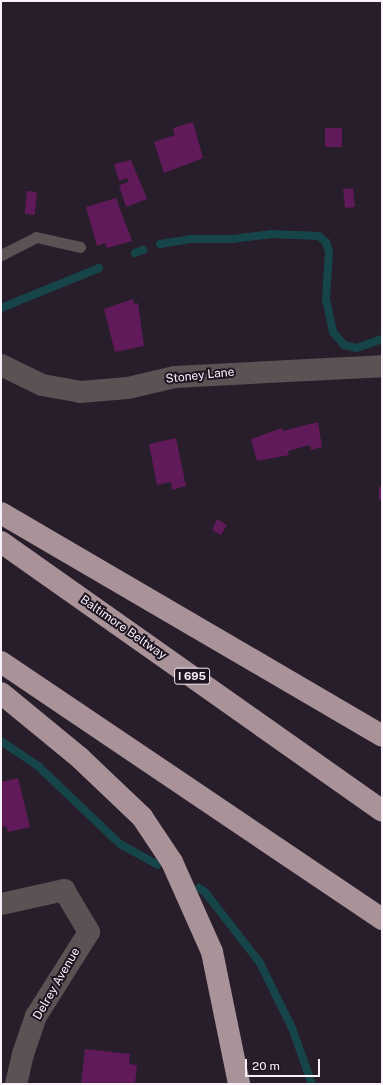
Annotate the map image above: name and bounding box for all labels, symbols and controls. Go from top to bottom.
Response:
street label: Stoney Lane [165,365,235,387]
street label: Baltimore Beltway [77,593,169,663]
road number: I 695 [174,667,210,685]
street label: Delrey Avenue [31,946,83,1022]
scale bar [247,1051,322,1077]
text: 20 m [252,1059,280,1073]

